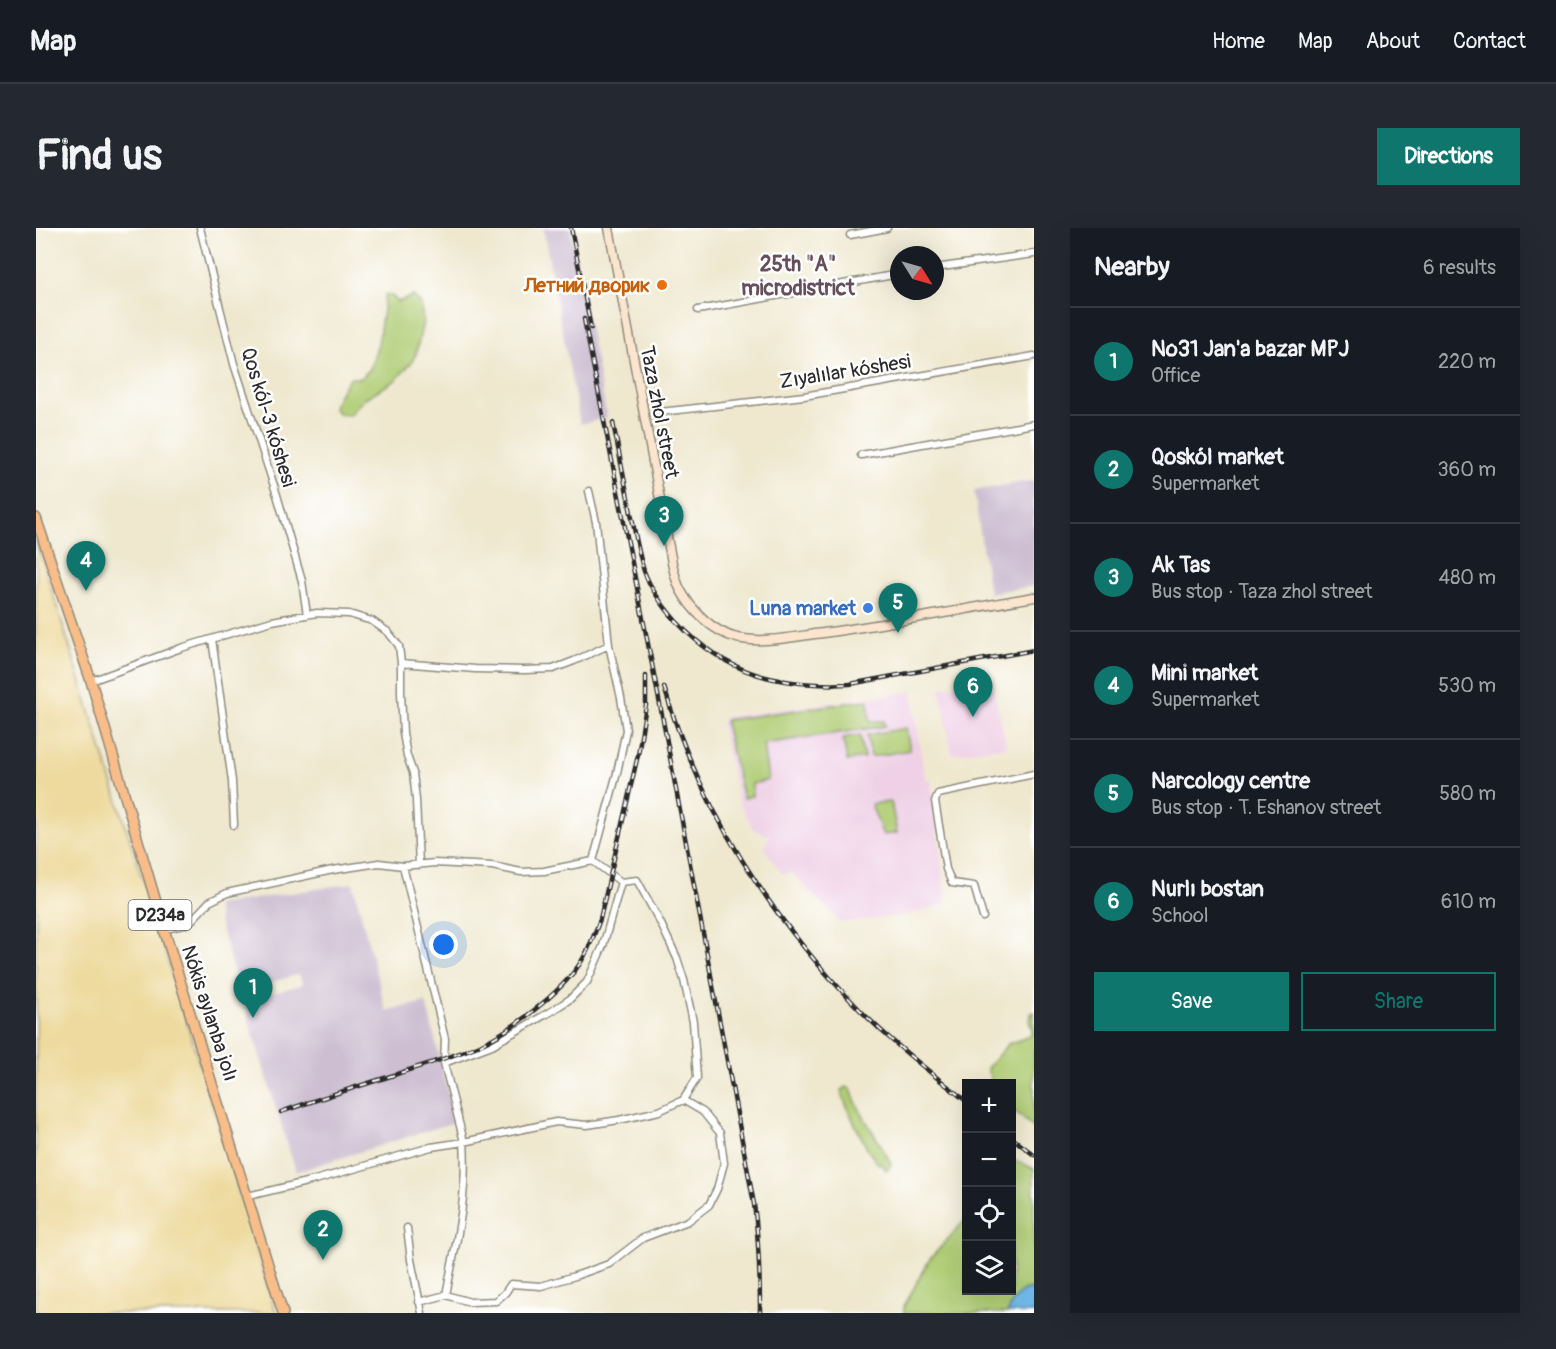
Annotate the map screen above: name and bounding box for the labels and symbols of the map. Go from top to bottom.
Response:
north arrow [890,246,944,300]
district label: 25th "A" microdistrict [741,251,855,302]
place label: Летний дворик [523,273,650,298]
marker: Летний дворик [655,278,669,292]
street label: Taza zhol street [634,344,685,481]
street label: Qos kól-3 kóshesi [235,345,302,490]
street label: Zıyalılar kóshesi [778,349,912,394]
pin: 3 [644,496,684,546]
pin: 4 [67,542,106,591]
pin: 5 [878,584,918,633]
place label: Luna market [749,596,857,621]
marker: Luna market [861,601,875,615]
pin: 6 [954,668,992,717]
road number: D234a [128,900,192,930]
your location [429,930,458,959]
street label: Nókis aylanba jolı [176,942,243,1084]
pin: 1 [234,968,272,1018]
pin: 2 [304,1210,342,1260]

